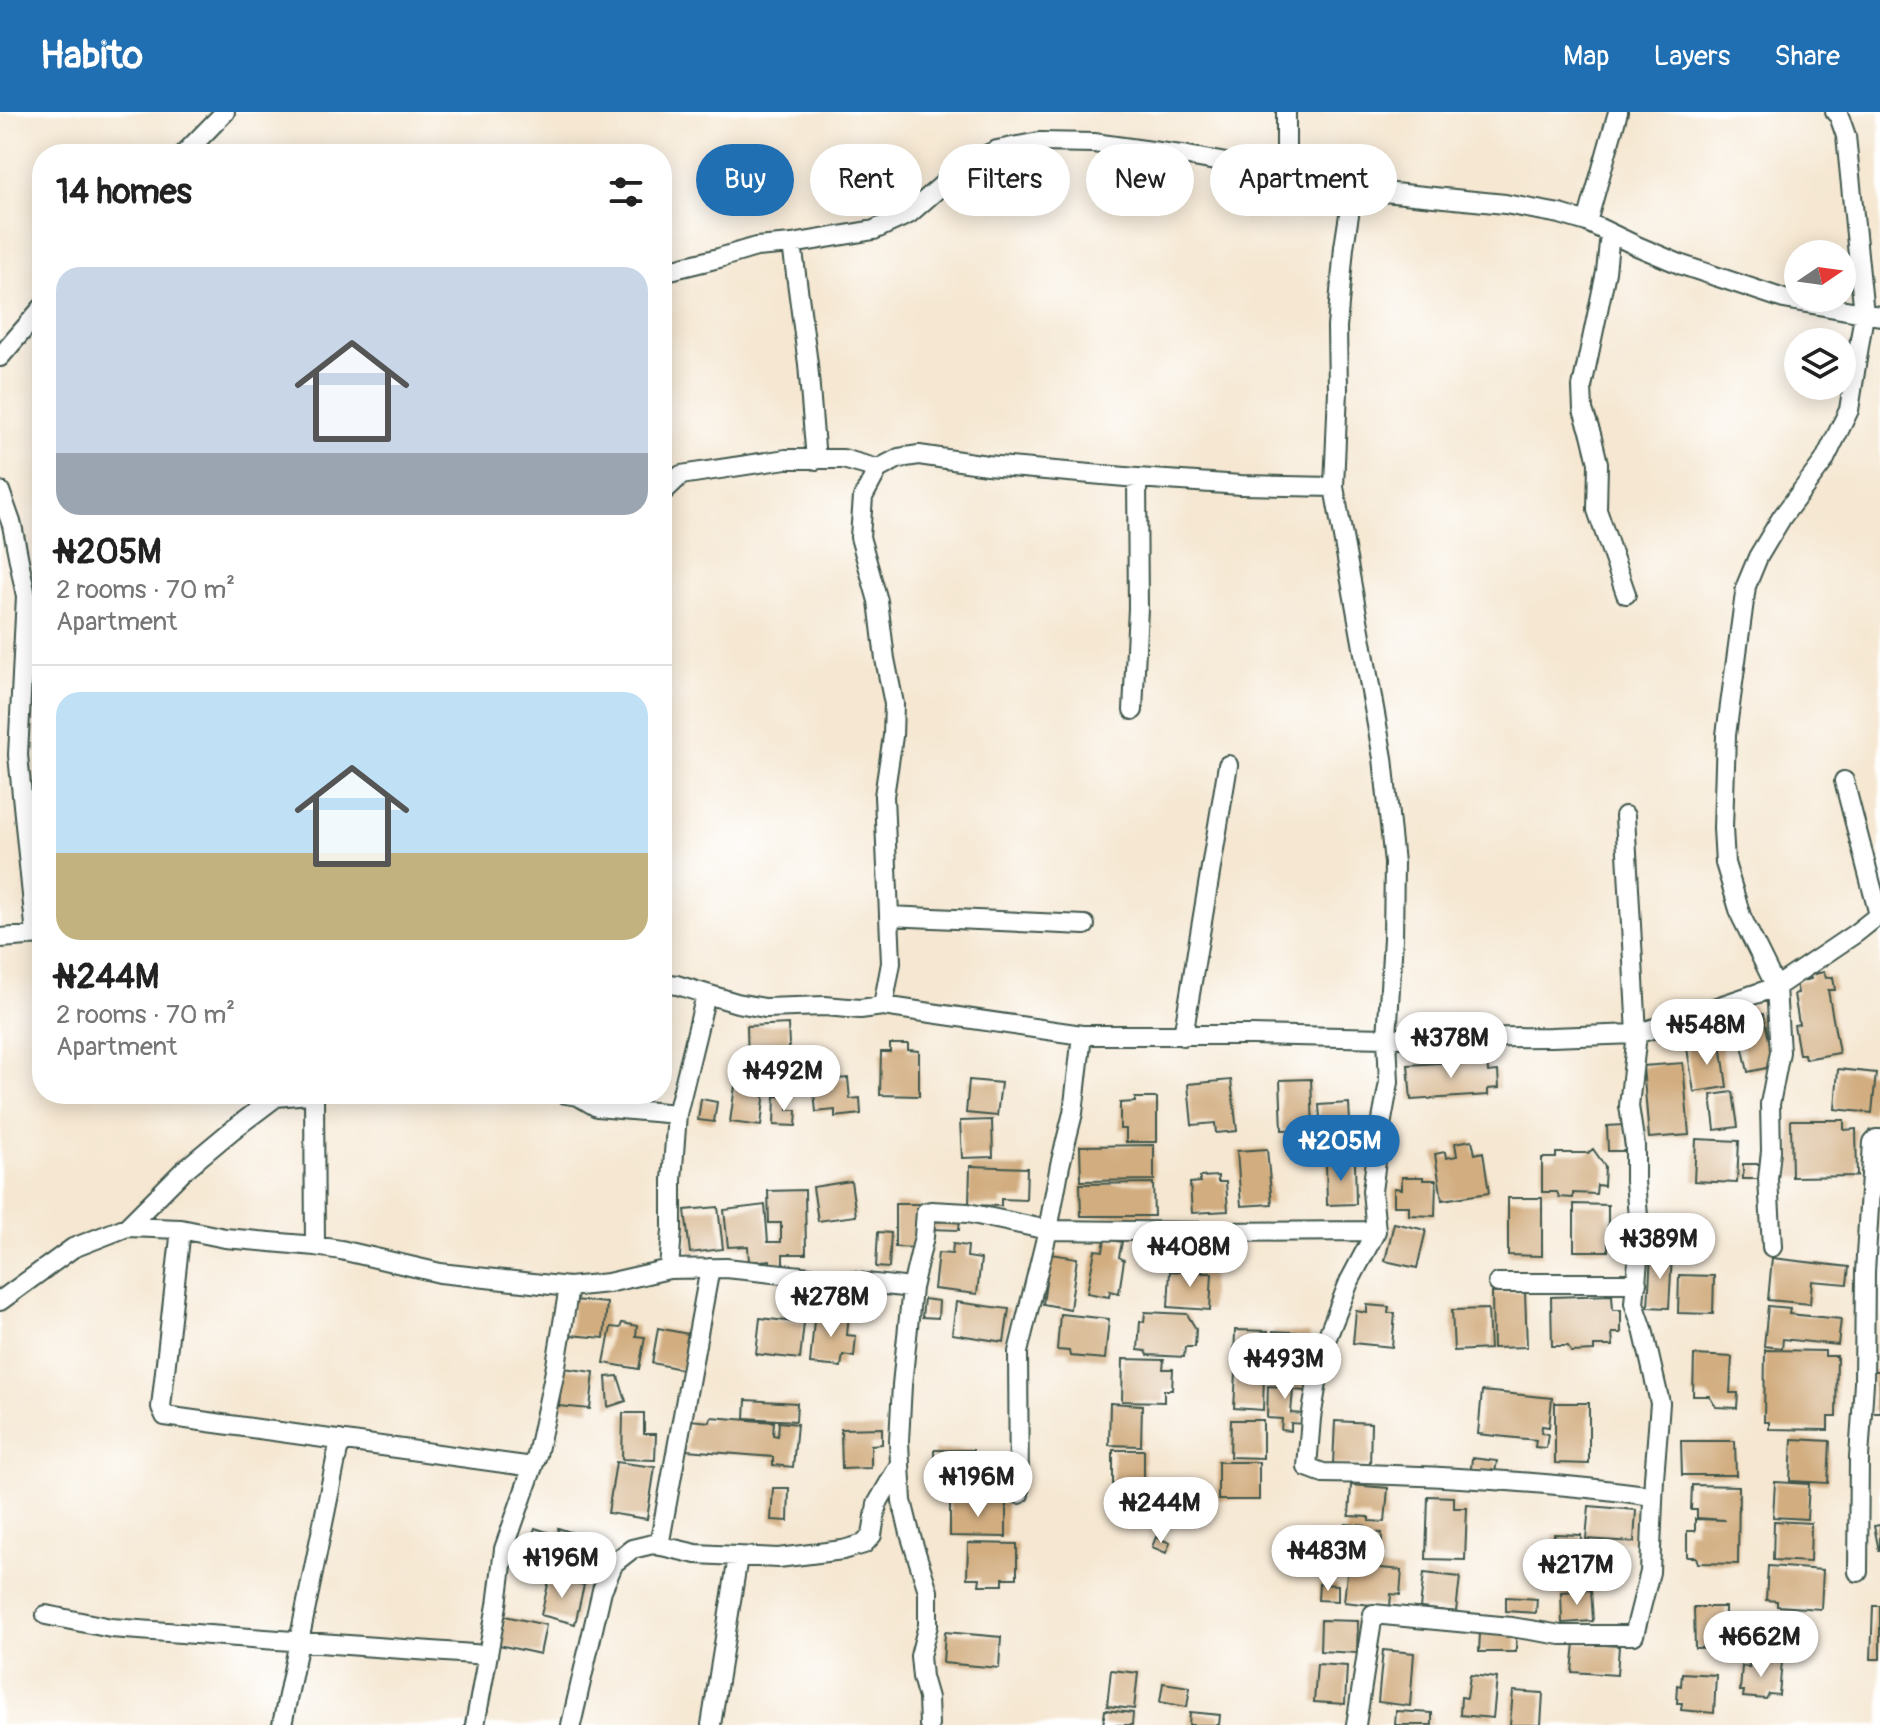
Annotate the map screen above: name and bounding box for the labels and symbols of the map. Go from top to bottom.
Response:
north arrow [1784,240,1856,312]
pin: ₦548M [1651,999,1763,1067]
pin: ₦378M [1395,1012,1507,1080]
pin: ₦492M [728,1045,840,1113]
pin: ₦205M [1285,1115,1397,1183]
pin: ₦389M [1604,1213,1716,1281]
pin: ₦408M [1134,1221,1246,1289]
pin: ₦278M [775,1271,887,1339]
pin: ₦493M [1229,1333,1341,1401]
pin: ₦196M [922,1451,1034,1519]
pin: ₦244M [1105,1477,1217,1545]
pin: ₦483M [1272,1525,1384,1593]
pin: ₦196M [506,1532,618,1600]
pin: ₦217M [1521,1539,1633,1607]
pin: ₦662M [1705,1611,1817,1679]

